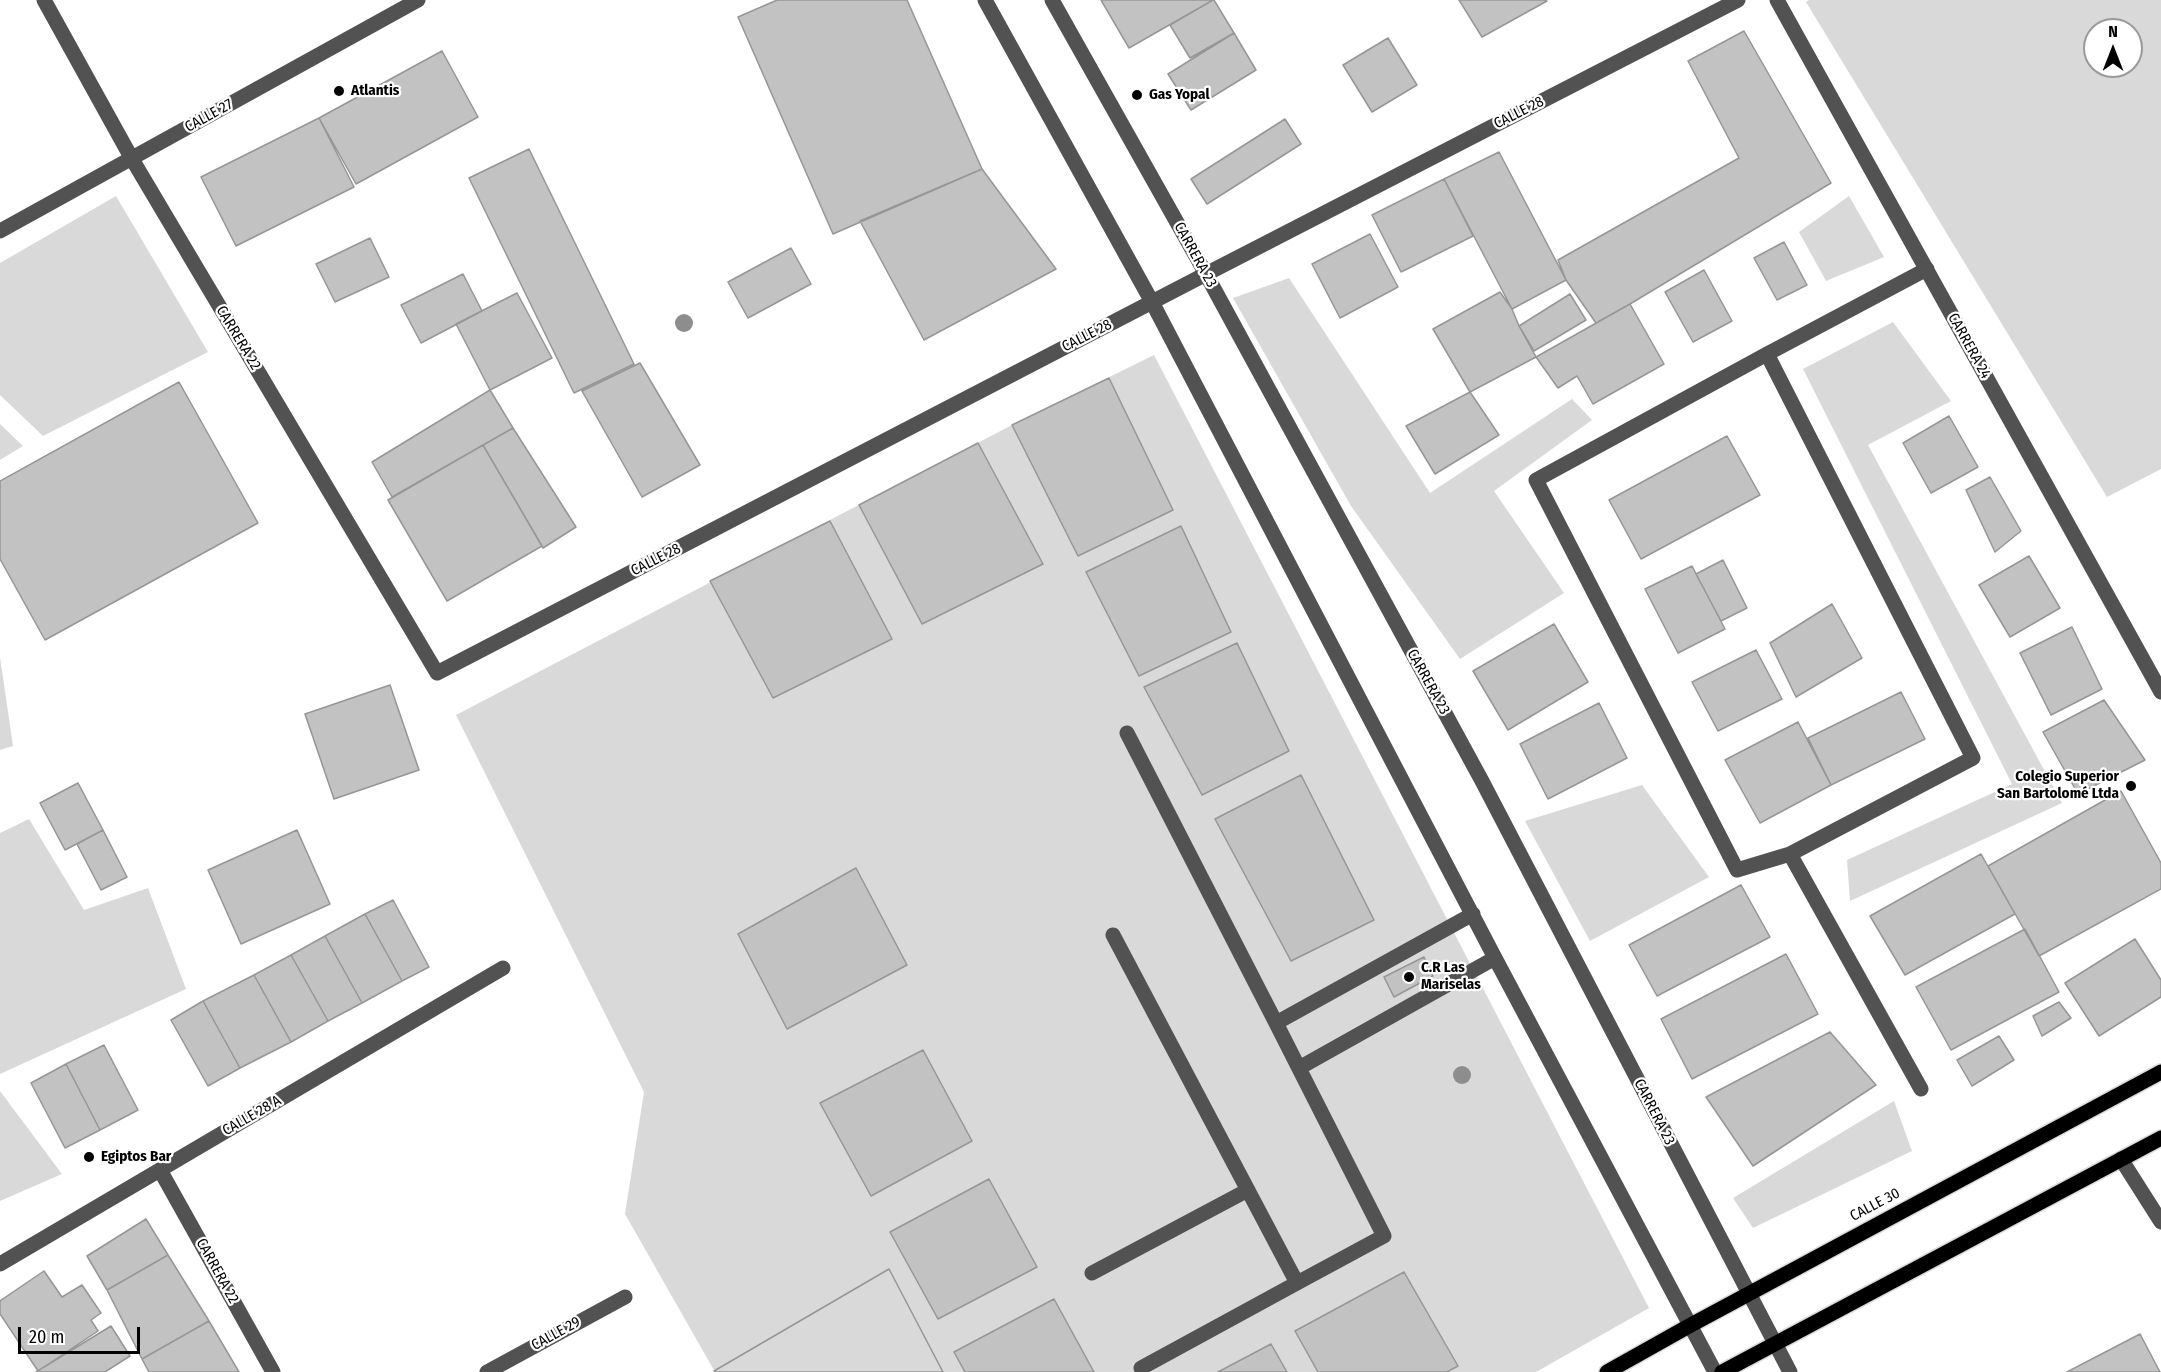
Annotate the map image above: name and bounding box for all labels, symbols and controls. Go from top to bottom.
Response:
north arrow [2083,18,2143,78]
text: N [2108,22,2118,41]
place label: Atlantis [351,82,399,100]
marker: Atlantis [332,84,346,98]
place label: Gas Yopal [1149,86,1209,104]
marker: Gas Yopal [1130,88,1144,102]
street label: CALLE 28 [1491,93,1547,133]
street label: CALLE 27 [182,96,236,136]
street label: CARRERA 23 [1170,219,1220,291]
street label: CARRERA 22 [212,303,264,373]
street label: CARRERA 24 [1944,310,1994,382]
street label: CALLE 28 [1059,316,1115,356]
street label: CALLE 28 [628,540,684,580]
street label: CARRERA 23 [1403,646,1453,718]
place label: Colegio Superior San Bartolomé Ltda [1997,768,2119,803]
marker: Colegio Superior San Bartolomé Ltda [2124,779,2138,793]
place label: C.R Las Mariselas [1421,959,1481,994]
marker: C.R Las Mariselas [1402,970,1416,984]
street label: CARRERA 23 [1630,1076,1678,1148]
street label: CALLE 28 A [219,1092,285,1140]
place label: Egiptos Bar [101,1148,171,1166]
marker: Egiptos Bar [82,1150,96,1164]
street label: CALLE 30 [1847,1184,1903,1226]
street label: CARRERA 22 [192,1235,242,1307]
street label: CALLE 29 [528,1313,584,1355]
scale bar [21,1315,142,1353]
text: 20 m [29,1326,64,1348]

